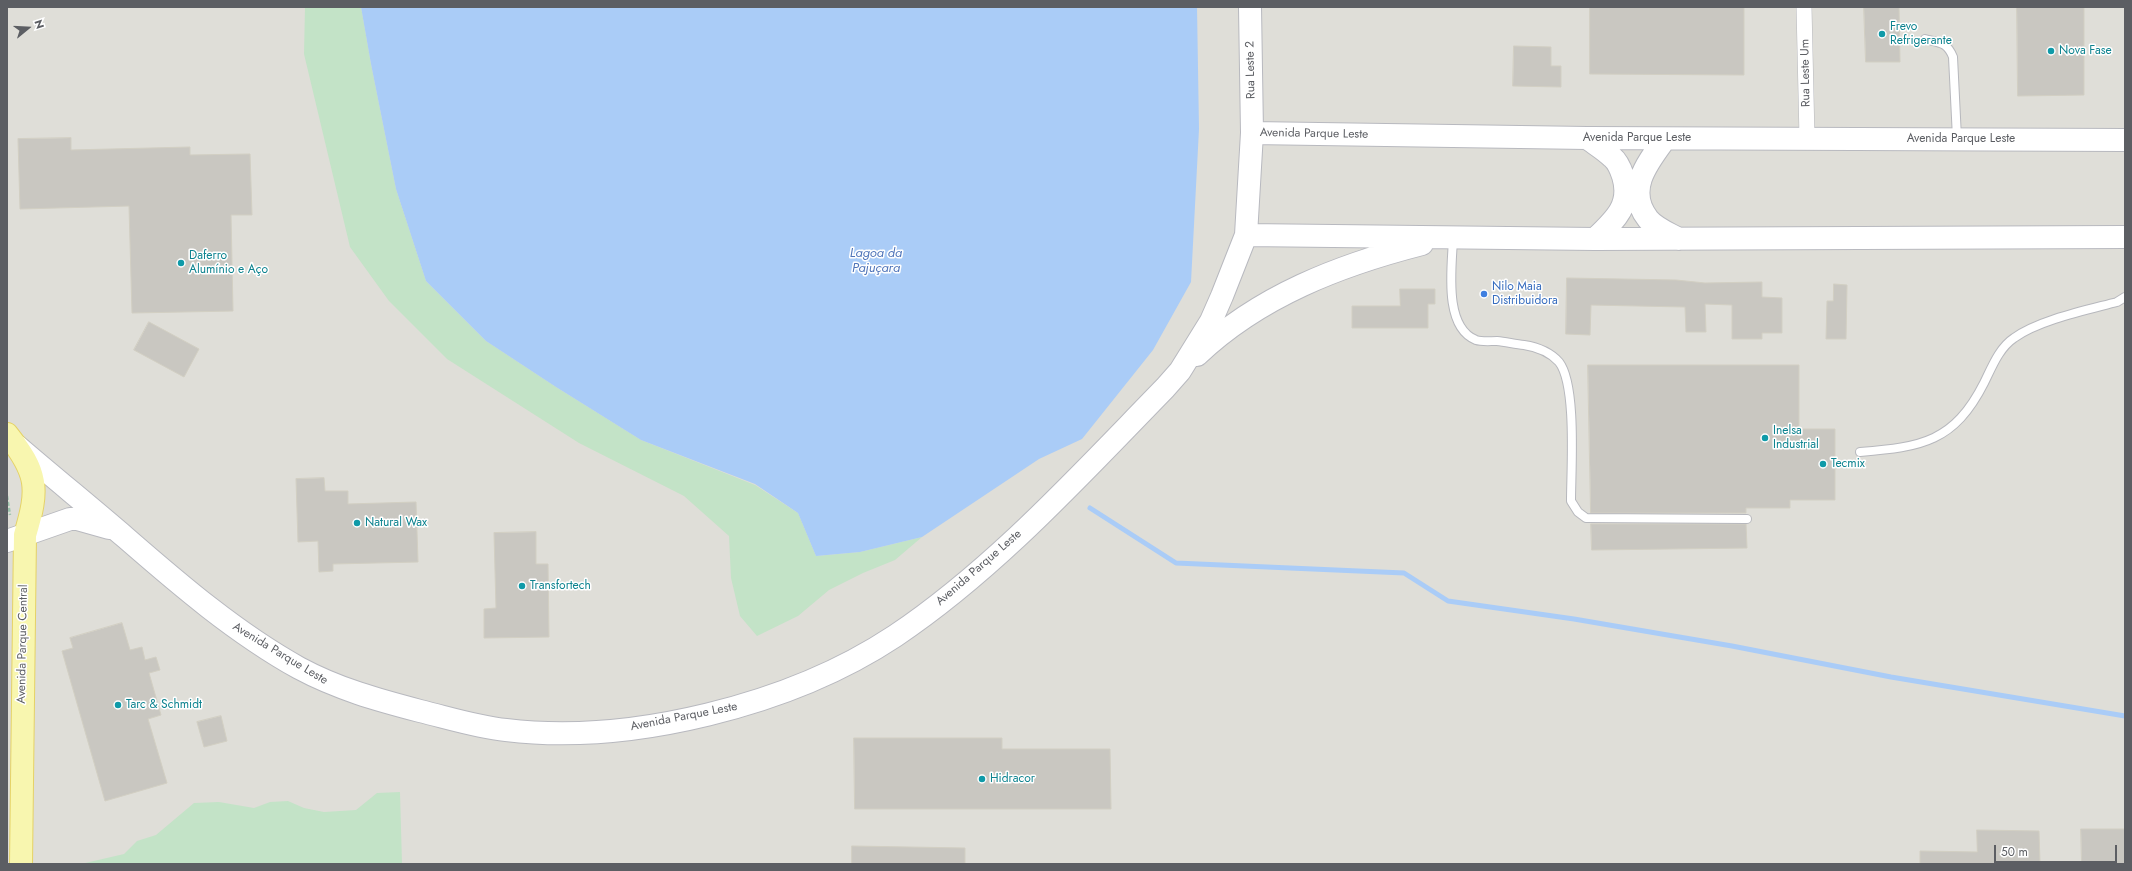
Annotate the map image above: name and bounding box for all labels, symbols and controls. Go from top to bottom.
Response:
north arrow [8,8,48,48]
text: N [30,18,48,31]
place label: Frevo Refrigerante [1890,20,1952,48]
marker: Frevo Refrigerante [1877,29,1887,39]
street label: Rua Leste Um [1798,39,1814,107]
street label: Rua Leste 2 [1243,41,1259,99]
place label: Nova Fase [2059,44,2112,58]
marker: Nova Fase [2046,46,2056,56]
street label: Avenida Parque Leste [1260,126,1368,142]
street label: Avenida Parque Leste [1583,131,1691,145]
street label: Avenida Parque Leste [1907,132,2015,146]
water label: Lagoa da Pajuçara [850,246,902,277]
place label: Daferro Alumínio e Aço [189,249,268,277]
marker: Daferro Alumínio e Aço [176,258,186,268]
place label: Nilo Maia Distribuidora [1492,280,1558,308]
marker: Nilo Maia Distribuidora [1479,289,1489,299]
place label: Inelsa Industrial [1773,424,1819,452]
marker: Inelsa Industrial [1760,433,1770,443]
place label: Tecmix [1831,457,1865,471]
marker: Tecmix [1818,459,1828,469]
place label: Natural Wax [365,516,427,530]
marker: Natural Wax [352,518,362,528]
street label: Avenida Parque Leste [933,527,1025,609]
place label: Transfortech [530,579,591,593]
marker: Transfortech [517,581,527,591]
street label: Avenida Parque Central [15,584,31,704]
street label: Avenida Parque Leste [230,620,330,688]
place label: Tarc & Schmidt [126,698,202,712]
marker: Tarc & Schmidt [113,700,123,710]
street label: Avenida Parque Leste [629,700,739,734]
place label: Hidracor [990,772,1035,786]
marker: Hidracor [977,774,987,784]
scale bar [1996,837,2119,863]
text: 50 m [2001,843,2028,861]

